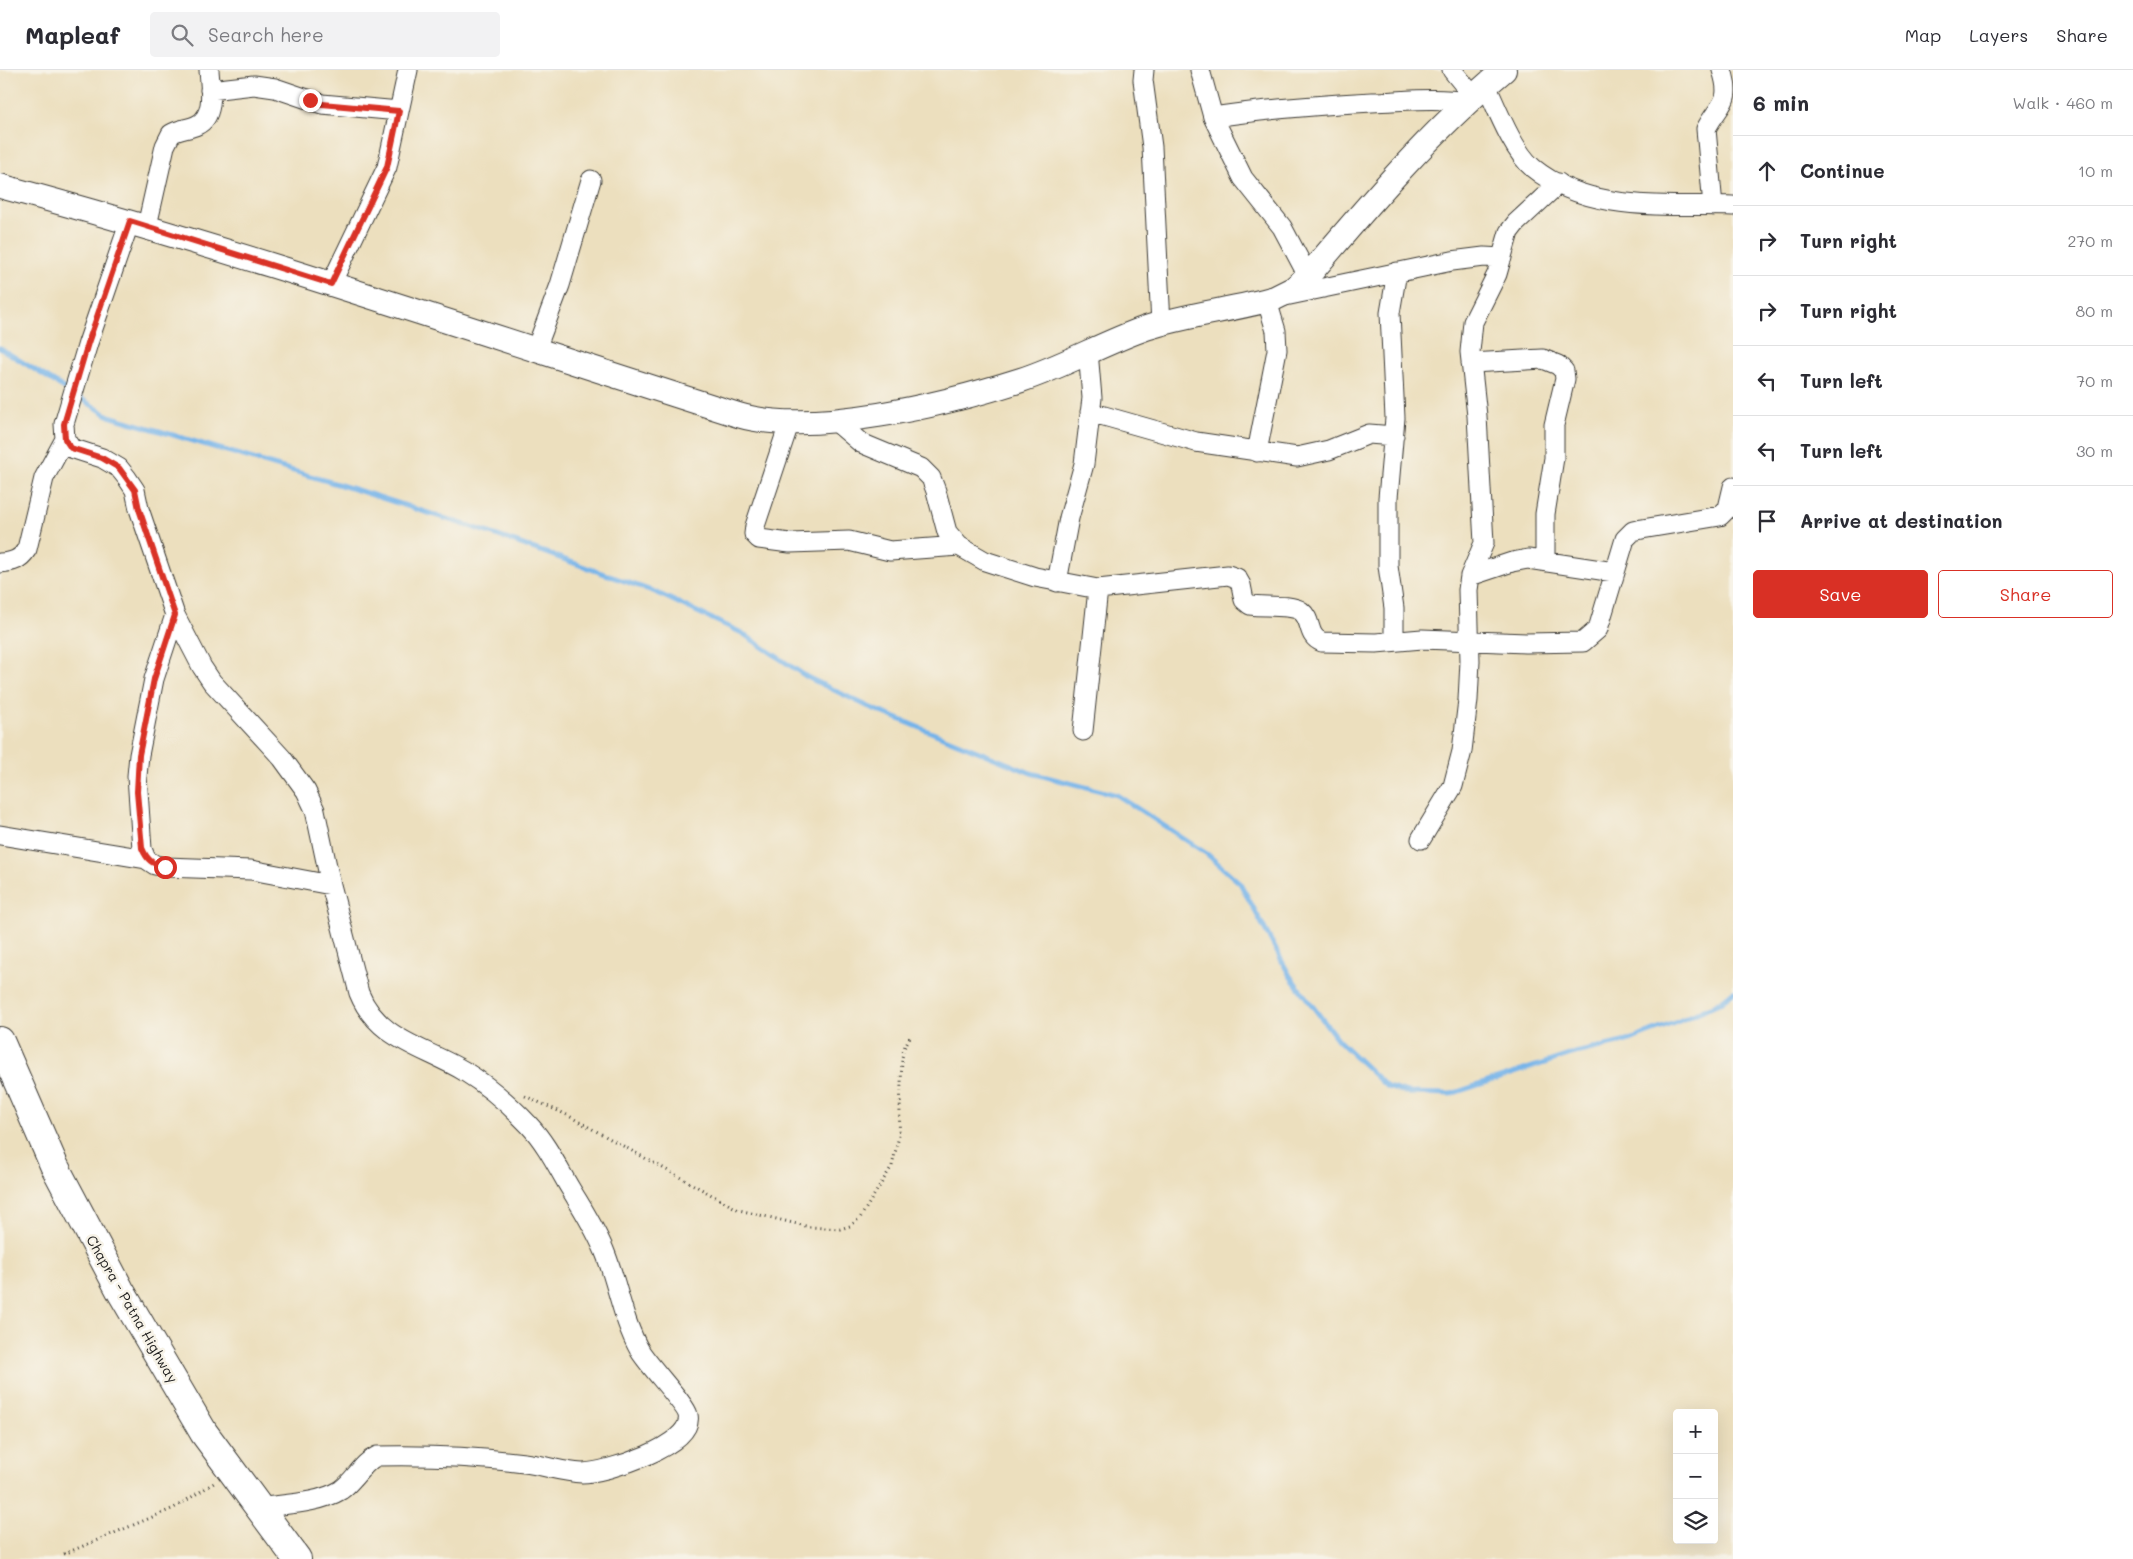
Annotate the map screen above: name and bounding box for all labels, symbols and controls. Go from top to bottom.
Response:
search box [150,12,500,57]
text: Mapleaf [25,19,120,50]
icon: search [168,21,196,49]
text: Search here [208,22,324,47]
text: Map [1905,23,1941,47]
text: Layers [1969,23,2028,47]
text: Share [2056,23,2108,47]
route end [299,89,322,112]
text: 6 min [1753,89,1809,116]
text: Walk · 460 m [2012,92,2113,113]
icon: ahead [1753,157,1781,185]
text: Continue [1800,158,1885,183]
text: 10 m [2078,160,2113,181]
icon: right [1753,227,1781,255]
text: Turn right [1800,228,1897,253]
text: 270 m [2067,230,2113,251]
icon: right [1753,297,1781,325]
text: Turn right [1800,298,1897,323]
text: 80 m [2076,300,2113,321]
icon: left [1753,367,1781,395]
text: Turn left [1800,368,1883,393]
text: 70 m [2076,370,2113,391]
icon: left [1753,437,1781,465]
text: Turn left [1800,438,1883,463]
text: 30 m [2076,440,2113,461]
icon: arrive [1753,507,1781,535]
text: Arrive at destination [1800,508,2003,533]
button: Save [1753,570,1928,618]
button: Share [1938,570,2113,618]
route start [154,856,177,879]
street label: Chapra - Patna Highway [82,1231,183,1386]
map controls [1673,1409,1718,1544]
button: + [1673,1409,1718,1454]
button: − [1673,1454,1718,1499]
button: layers [1673,1499,1718,1544]

